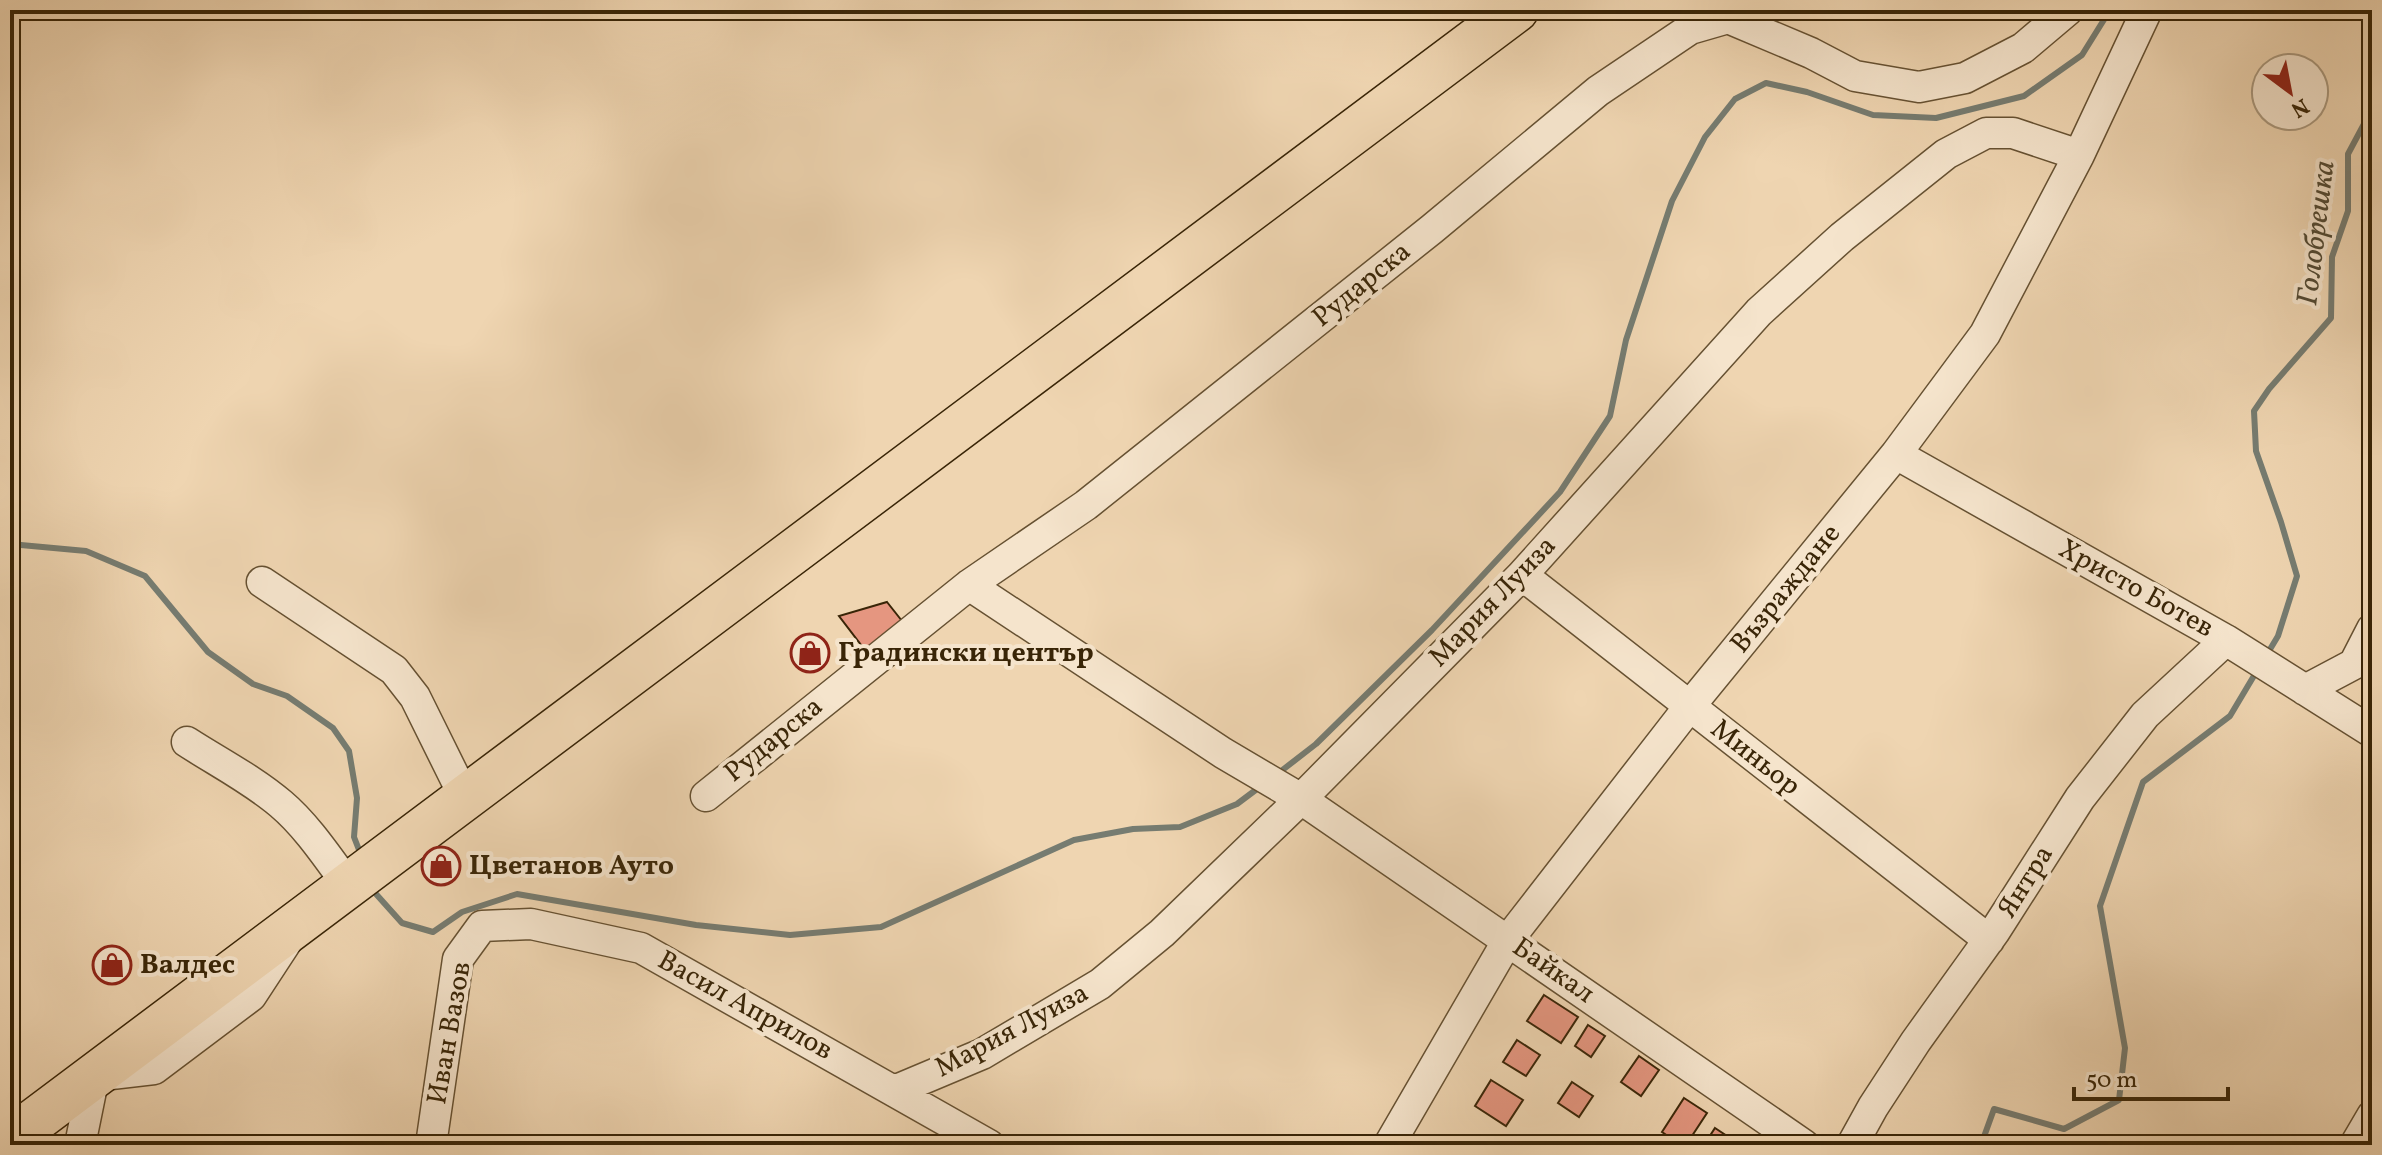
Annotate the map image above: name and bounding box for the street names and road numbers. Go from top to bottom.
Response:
street label: Рударска [1304,233,1420,337]
street label: Възраждане [1722,516,1850,662]
street label: Мария Луиза [1420,528,1566,676]
street label: Христо Ботев [2051,530,2221,648]
street label: Рударска [716,688,832,792]
street label: Миньор [1702,710,1808,806]
street label: Янтра [1989,838,2063,926]
street label: Байкал [1504,929,1602,1013]
street label: Васил Априлов [650,942,840,1070]
street label: Иван Вазов [418,958,482,1108]
street label: Мария Луиза [928,974,1096,1088]

